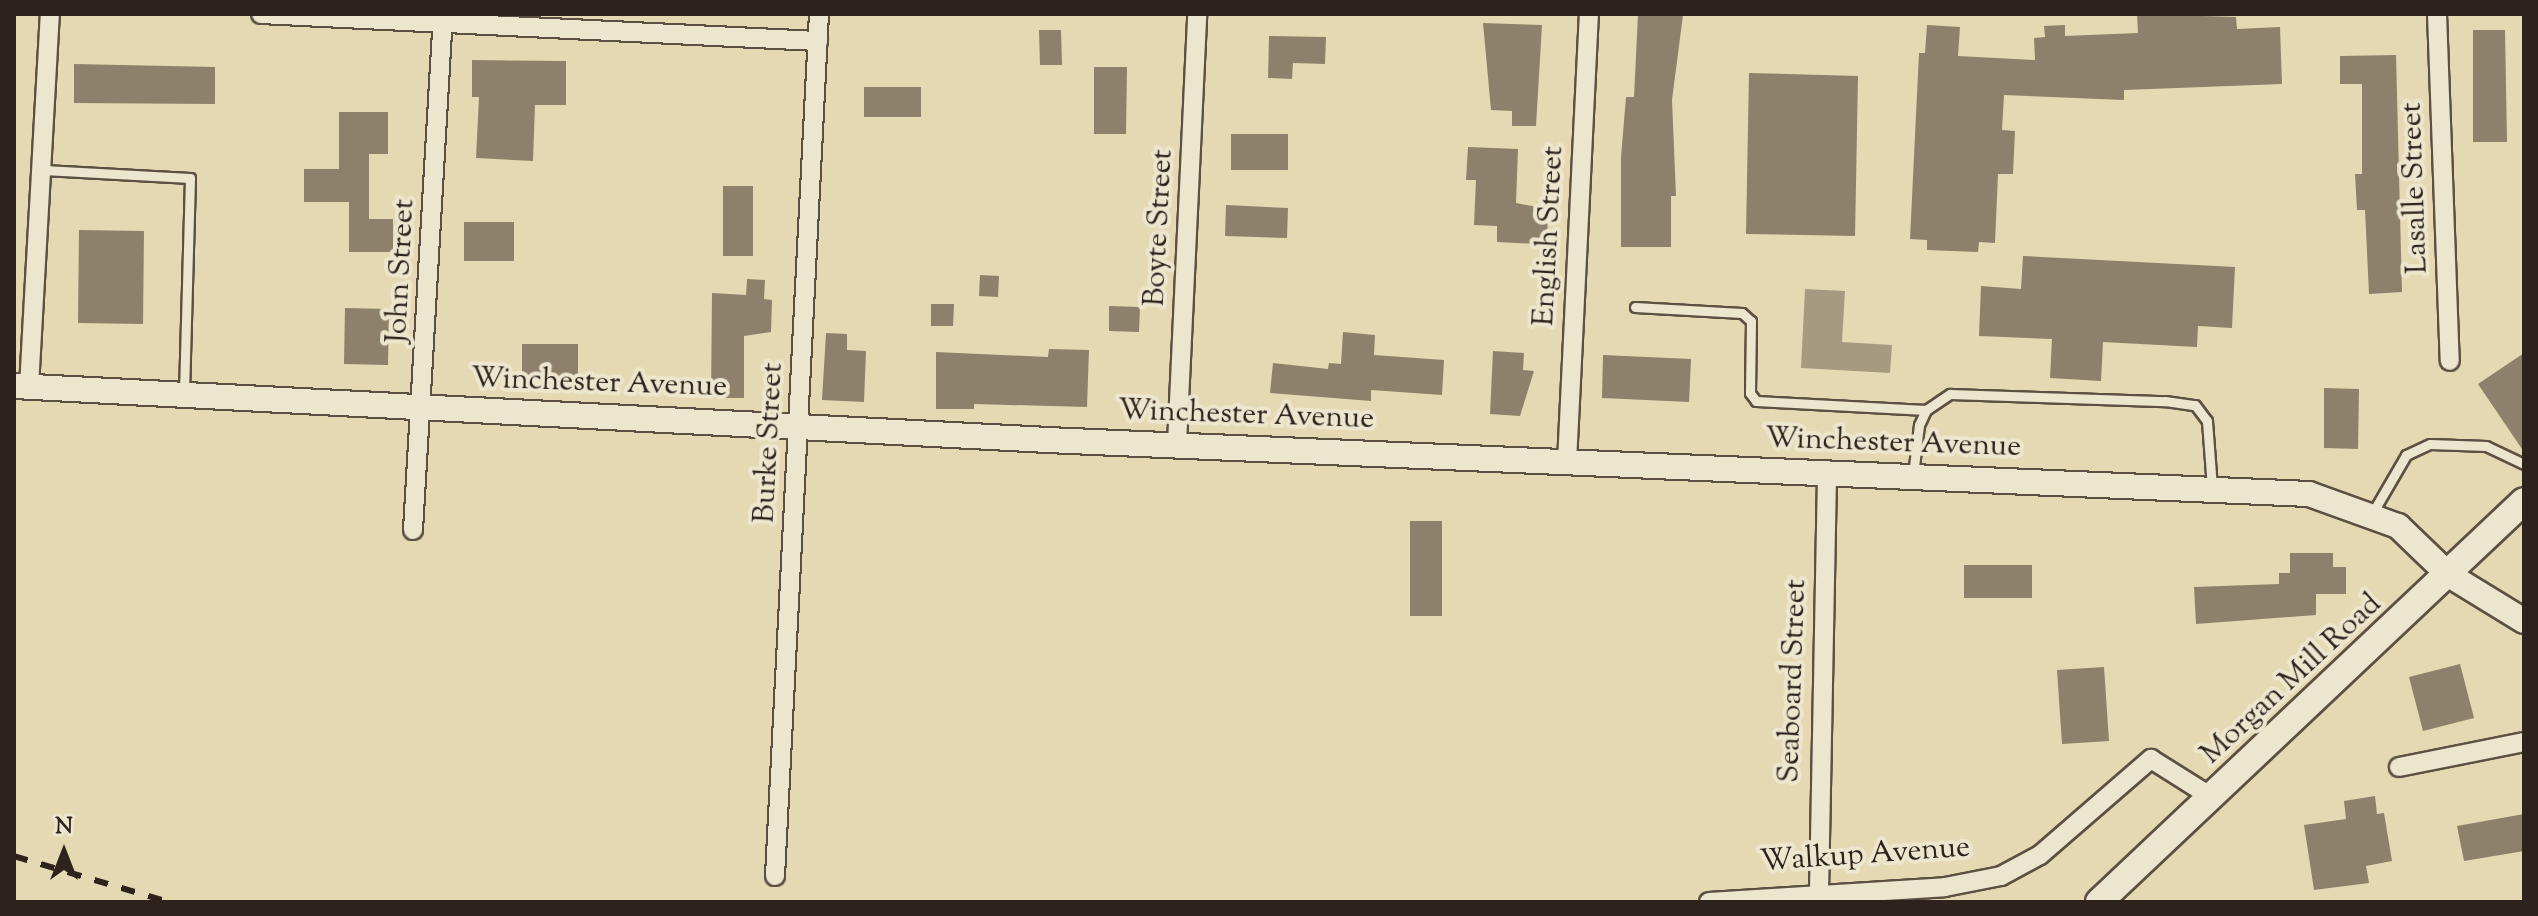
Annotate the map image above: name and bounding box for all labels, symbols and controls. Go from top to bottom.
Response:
street label: Lasalle Street [2395,102,2437,274]
street label: English Street [1527,145,1573,327]
street label: Boyte Street [1138,148,1182,308]
street label: John Street [380,198,424,344]
street label: Winchester Avenue [470,362,728,406]
street label: Burke Street [748,362,792,524]
street label: Winchester Avenue [1117,394,1375,438]
street label: Winchester Avenue [1764,422,2022,466]
street label: Seaboard Street [1772,579,1816,783]
street label: Morgan Mill Road [2194,587,2390,773]
north arrow [24,812,104,892]
text: N [55,812,73,844]
street label: Walkup Avenue [1759,831,1971,881]

